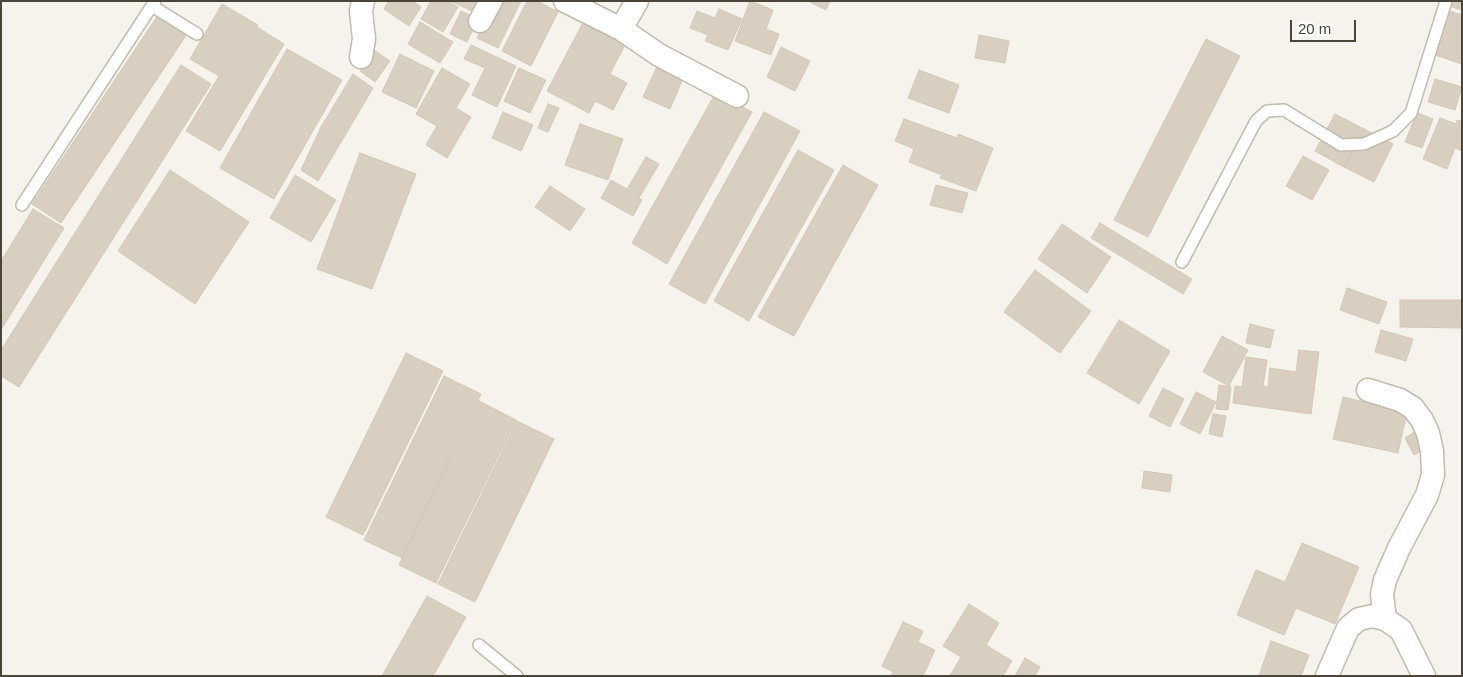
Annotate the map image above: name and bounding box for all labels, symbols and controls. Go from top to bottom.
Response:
scale bar [1293,10,1359,42]
text: 20 m [1298,20,1331,37]

